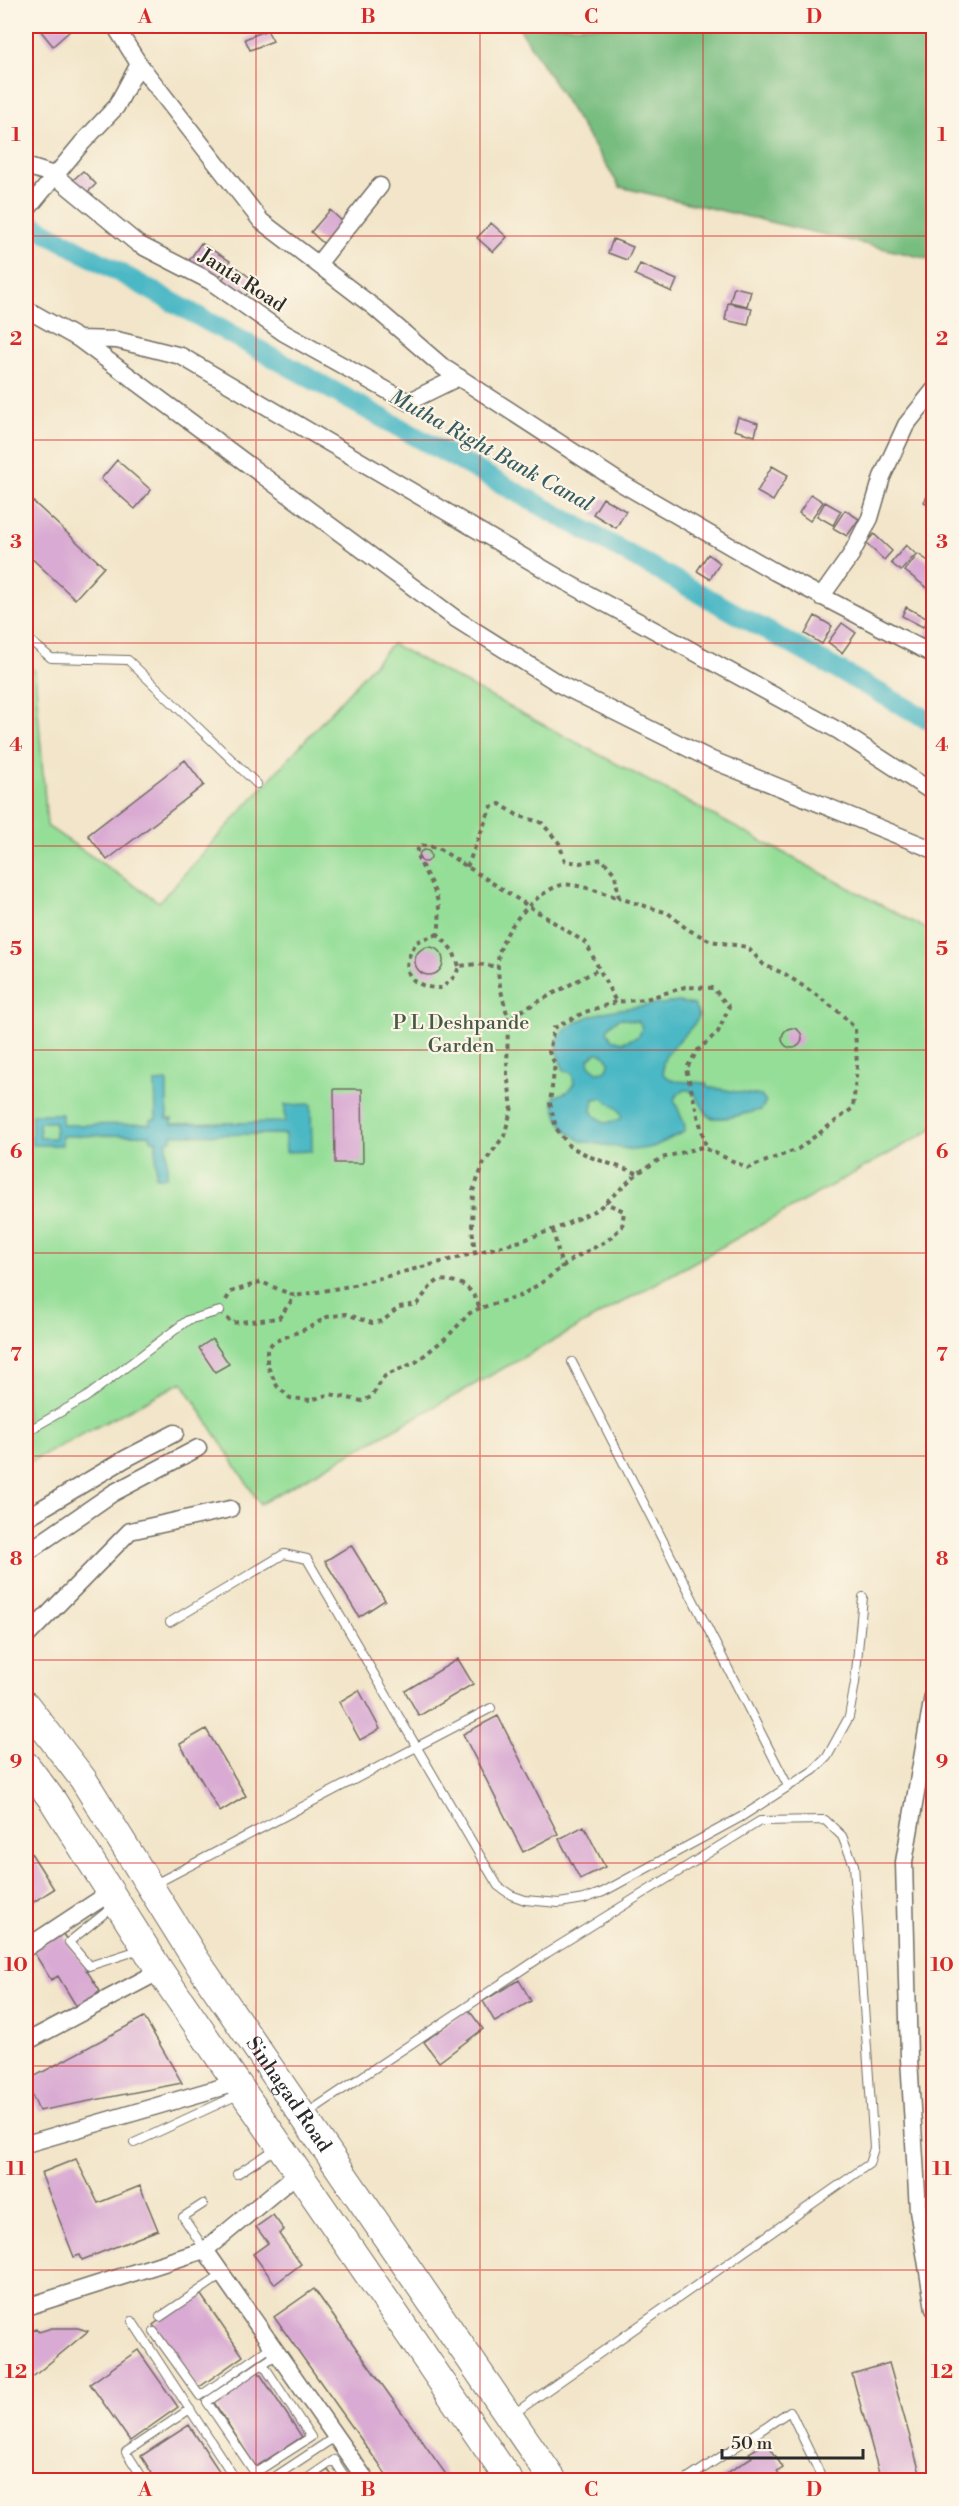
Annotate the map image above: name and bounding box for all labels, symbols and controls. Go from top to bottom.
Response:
text: A [137,5,153,30]
text: B [360,5,376,30]
text: C [584,5,598,30]
text: D [806,5,822,30]
text: 1 [11,123,21,148]
text: 1 [937,123,947,148]
street label: Janta Road [193,243,291,319]
text: 2 [10,327,22,352]
text: 2 [936,327,948,352]
water label: Mutha Right Bank Canal [384,384,598,518]
text: 3 [10,530,22,555]
text: 3 [936,530,948,555]
text: 4 [9,733,23,758]
text: 4 [935,733,949,758]
text: 5 [10,937,22,962]
text: 5 [936,937,948,962]
park label: P L Deshpande Garden [393,1011,529,1059]
text: 6 [10,1140,23,1165]
text: 6 [936,1140,949,1165]
text: 7 [10,1343,22,1368]
text: 7 [936,1343,948,1368]
text: 8 [10,1547,23,1572]
text: 8 [936,1547,949,1572]
text: 9 [10,1750,22,1775]
text: 9 [936,1750,948,1775]
text: 10 [4,1953,28,1978]
text: 10 [930,1953,954,1978]
street label: Sinhagad Road [240,2032,337,2158]
text: 11 [6,2157,26,2182]
text: 11 [932,2157,952,2182]
text: 12 [5,2360,27,2385]
text: 12 [931,2360,953,2385]
scale bar [722,2422,863,2460]
text: 50 m [731,2432,773,2455]
text: A [137,2478,153,2503]
text: B [360,2478,376,2503]
text: C [584,2478,598,2503]
text: D [806,2478,822,2503]

